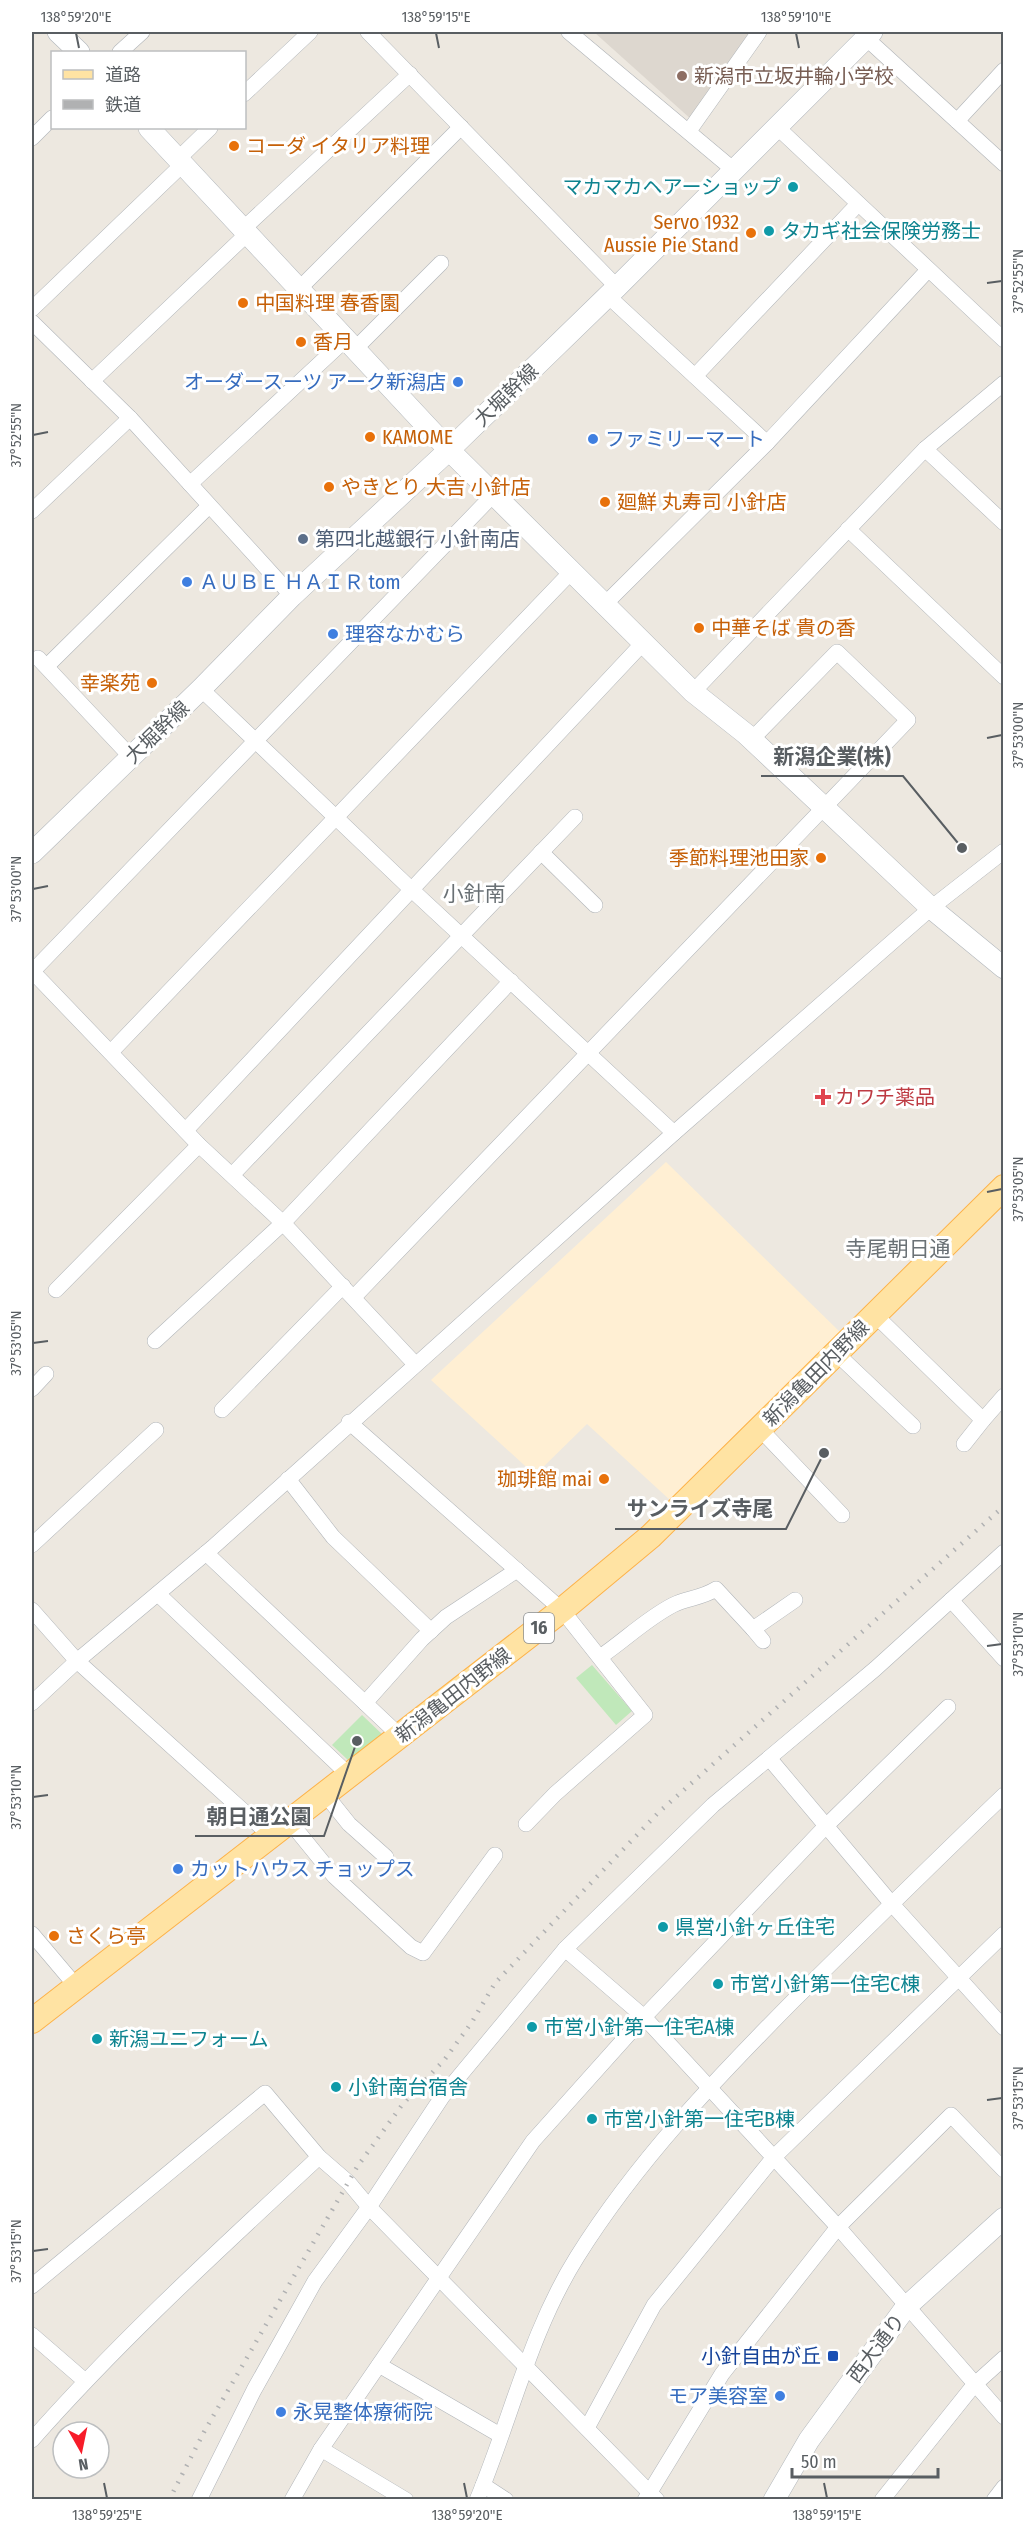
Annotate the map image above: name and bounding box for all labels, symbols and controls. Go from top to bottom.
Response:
text: 138°59'20"E [40,8,112,26]
text: 138°59'15"E [401,8,471,26]
text: 138°59'10"E [761,8,831,26]
legend [51,51,246,129]
text: 道路 [105,64,141,86]
place label: 新潟市立坂井輪小学校 [694,64,894,88]
marker: 新潟市立坂井輪小学校 [675,69,689,83]
text: 鉄道 [105,94,141,116]
place label: コーダ イタリア料理 [246,134,430,158]
marker: コーダ イタリア料理 [227,139,241,153]
place label: マカマカヘアーショップ [563,175,781,199]
marker: マカマカヘアーショップ [786,180,800,194]
place label: Servo 1932 Aussie Pie Stand [604,210,739,257]
place label: タカギ社会保険労務士 [781,219,981,243]
marker: タカギ社会保険労務士 [762,224,776,238]
marker: Servo 1932 Aussie Pie Stand [744,226,758,240]
text: 37°52'55"N [1009,249,1027,313]
place label: 中国料理 春香園 [255,291,400,315]
marker: 中国料理 春香園 [236,296,250,310]
place label: 香月 [313,330,353,354]
marker: 香月 [294,335,308,349]
street label: 大堀幹線 [469,359,543,431]
place label: オーダースーツ アーク新潟店 [184,370,446,394]
marker: オーダースーツ アーク新潟店 [451,375,465,389]
text: 37°52'55"N [7,403,25,467]
place label: KAMOME [382,425,453,449]
place label: ファミリーマート [605,427,765,451]
marker: KAMOME [363,430,377,444]
marker: ファミリーマート [586,432,600,446]
place label: やきとり 大吉 小針店 [341,475,530,499]
marker: やきとり 大吉 小針店 [322,480,336,494]
place label: 廻鮮 丸寿司 小針店 [617,490,786,514]
marker: 廻鮮 丸寿司 小針店 [598,495,612,509]
place label: 第四北越銀行 小針南店 [315,527,520,551]
marker: 第四北越銀行 小針南店 [296,532,310,546]
place label: ＡＵＢＥ ＨＡＩＲ tom [199,570,401,594]
marker: ＡＵＢＥ ＨＡＩＲ tom [180,575,194,589]
place label: 中華そば 貴の香 [711,616,856,640]
marker: 中華そば 貴の香 [692,621,706,635]
place label: 理容なかむら [345,622,465,646]
marker: 理容なかむら [326,627,340,641]
place label: 幸楽苑 [80,671,140,695]
marker: 幸楽苑 [145,676,159,690]
street label: 大堀幹線 [120,696,194,768]
text: 37°53'00"N [1009,702,1027,768]
callout: 新潟企業(株) [761,737,903,776]
text: 新潟企業(株) [773,744,891,770]
place label: 季節料理池田家 [669,846,809,870]
marker: 季節料理池田家 [814,851,828,865]
text: 37°53'00"N [7,856,25,922]
district label: 小針南 [443,881,506,907]
place label: カワチ薬品 [835,1085,935,1109]
marker: カワチ薬品 [816,1090,830,1104]
text: 37°53'05"N [1009,1156,1027,1222]
district label: 寺尾朝日通 [846,1236,951,1262]
text: 37°53'05"N [7,1310,25,1376]
street label: 新潟亀田内野線 [758,1315,874,1431]
place label: 珈琲館 mai [497,1467,592,1491]
marker: 珈琲館 mai [597,1472,611,1486]
callout: サンライズ寺尾 [615,1490,786,1529]
text: サンライズ寺尾 [627,1496,773,1522]
text: 37°53'10"N [1009,1612,1027,1676]
road number: 16 [524,1613,554,1643]
street label: 新潟亀田内野線 [390,1642,516,1748]
text: 37°53'10"N [7,1765,25,1829]
callout: 朝日通公園 [195,1797,324,1836]
text: 朝日通公園 [207,1804,312,1830]
place label: カットハウス チョップス [190,1857,415,1881]
marker: カットハウス チョップス [171,1862,185,1876]
place label: 県営小針ヶ丘住宅 [675,1915,835,1939]
marker: 県営小針ヶ丘住宅 [656,1920,670,1934]
place label: さくら亭 [66,1924,146,1948]
marker: さくら亭 [47,1929,61,1943]
place label: 市営小針第一住宅C棟 [730,1972,920,1996]
marker: 市営小針第一住宅C棟 [711,1977,725,1991]
place label: 市営小針第一住宅A棟 [544,2015,735,2039]
marker: 市営小針第一住宅A棟 [525,2020,539,2034]
place label: 新潟ユニフォーム [109,2027,268,2051]
marker: 新潟ユニフォーム [90,2032,104,2046]
text: 37°53'15"N [1009,2066,1027,2130]
place label: 小針南台宿舎 [348,2075,468,2099]
marker: 小針南台宿舎 [329,2080,343,2094]
place label: 市営小針第一住宅B棟 [604,2107,795,2131]
marker: 市営小針第一住宅B棟 [585,2112,599,2126]
text: 37°53'15"N [7,2219,25,2283]
street label: 西大通り [842,2309,910,2387]
place label: 小針自由が丘 [701,2344,821,2368]
marker: 小針自由が丘 [826,2349,840,2363]
place label: モア美容室 [668,2384,768,2408]
marker: モア美容室 [773,2389,787,2403]
place label: 永晃整体療術院 [293,2400,433,2424]
marker: 永晃整体療術院 [274,2405,288,2419]
north arrow [51,2420,111,2480]
scale bar [792,2441,938,2479]
text: 50 m [801,2451,837,2473]
text: N [77,2454,89,2474]
text: 138°59'25"E [72,2506,142,2524]
text: 138°59'20"E [431,2506,503,2524]
text: 138°59'15"E [792,2506,862,2524]

